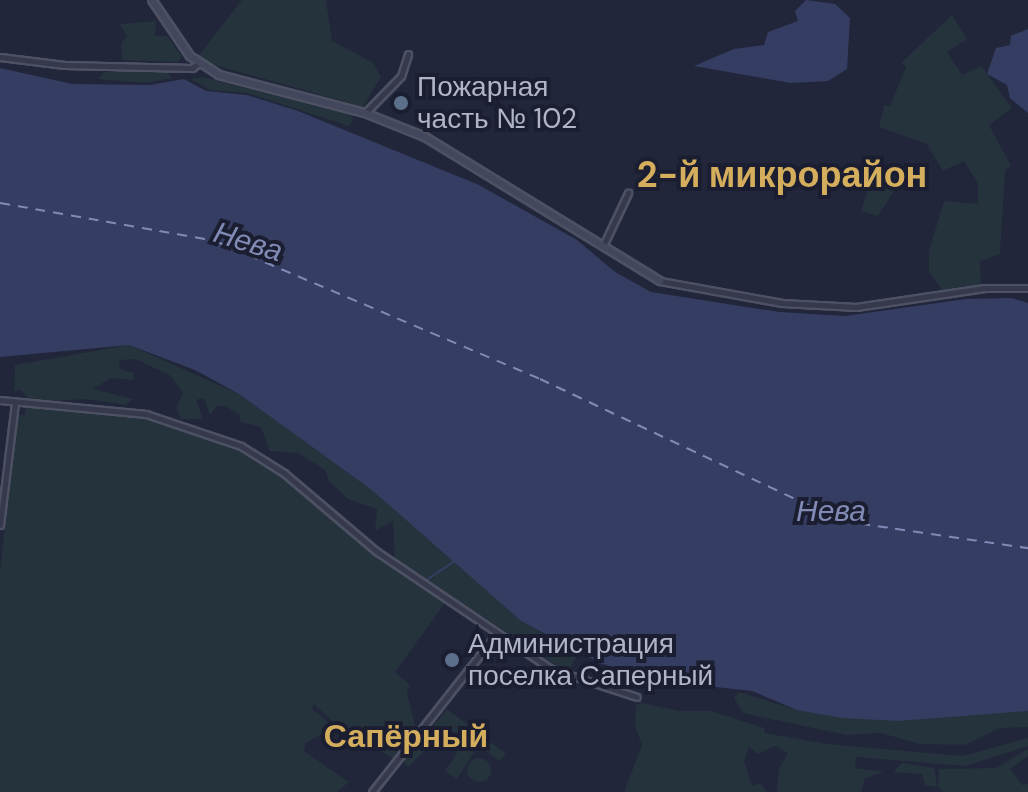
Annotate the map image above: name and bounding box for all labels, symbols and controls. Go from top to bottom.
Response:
place label: Пожарная часть № 102 [417,70,577,136]
marker: Пожарная часть № 102 [392,94,410,112]
district label: 2-й микрорайон [637,153,927,197]
water label: Нева [209,215,287,269]
water label: Нева [796,493,866,529]
place label: Администрация поселка Саперный [468,627,713,693]
marker: Администрация поселка Саперный [443,651,461,669]
district label: Сапёрный [324,717,488,755]

